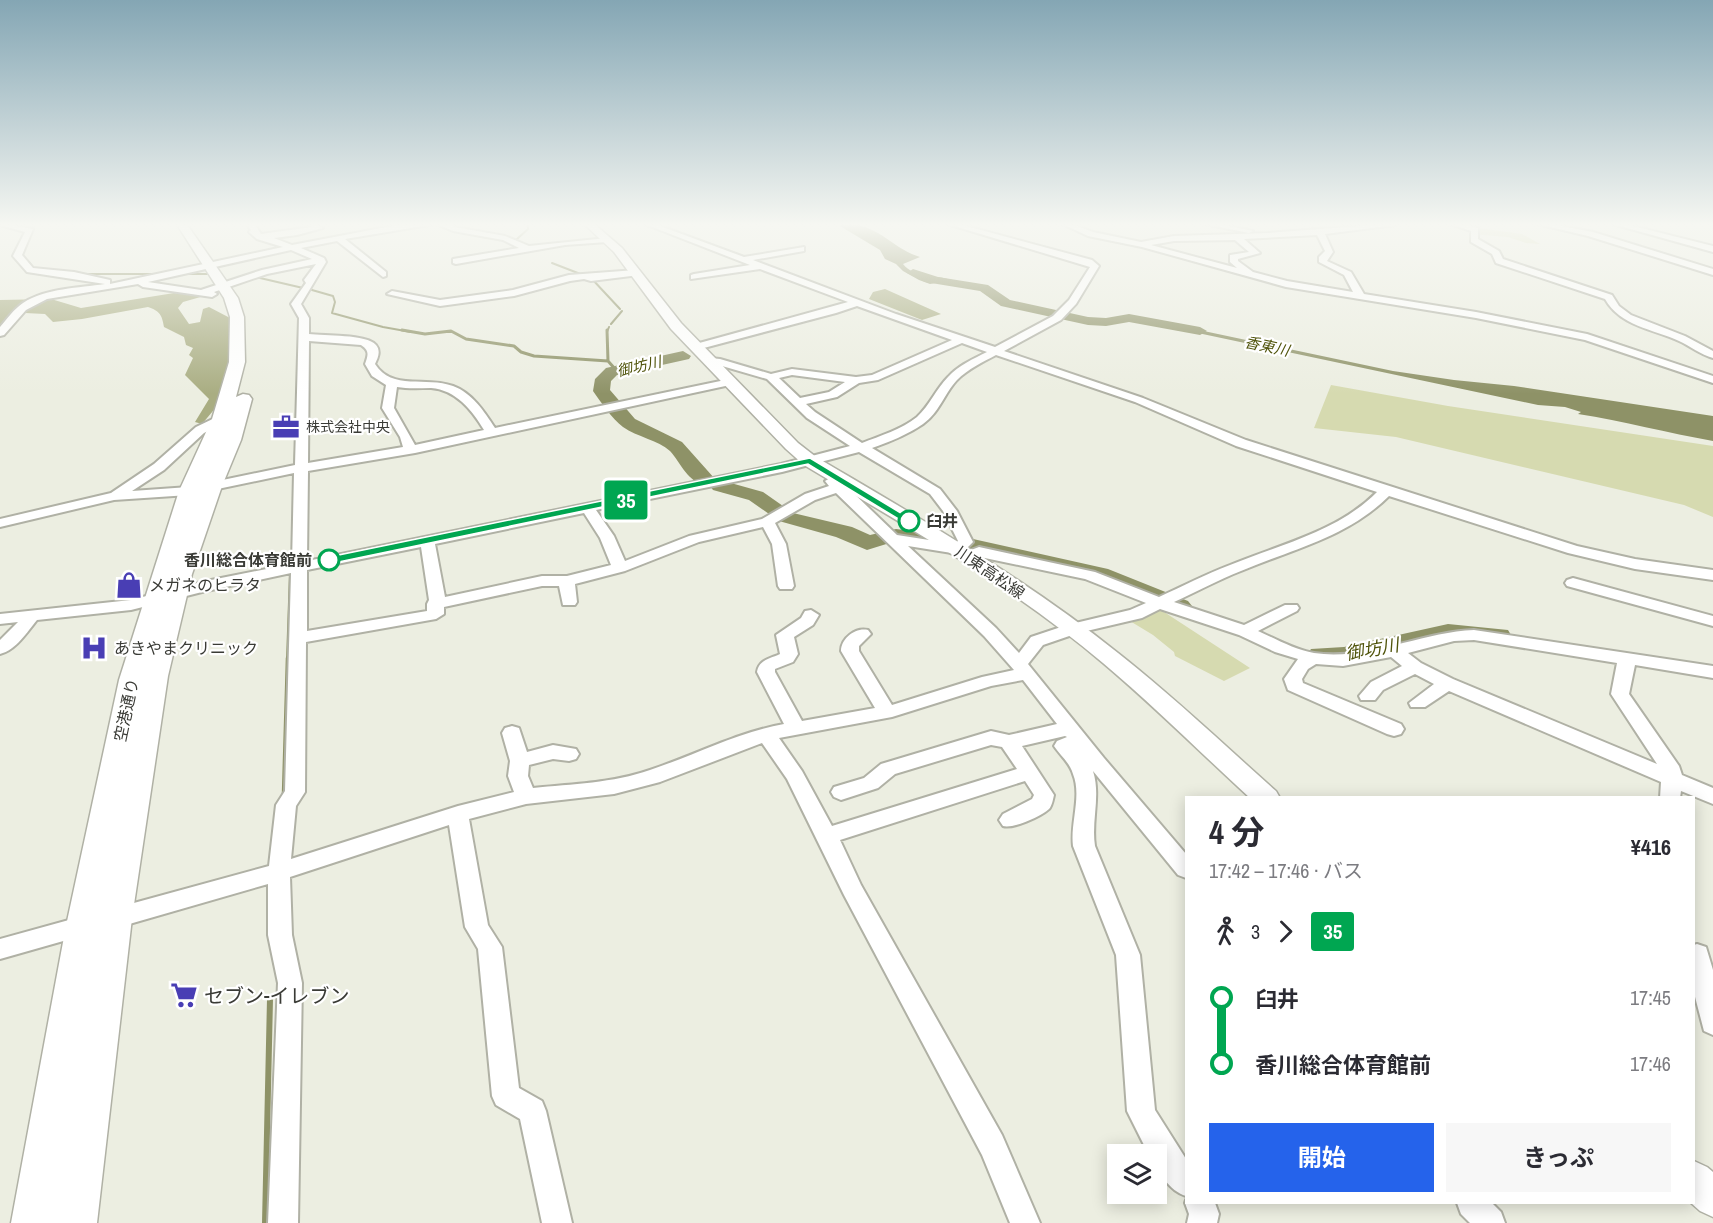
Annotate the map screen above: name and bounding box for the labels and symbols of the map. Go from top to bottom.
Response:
water label: 香東川 [1243,331,1293,361]
water label: 御坊川 [615,350,665,381]
office icon: 株式会社中央 [271,412,301,442]
place label: 株式会社中央 [306,418,390,436]
line badge: 35 [599,480,653,520]
marker: 臼井 [898,510,920,532]
place label: 臼井 [926,510,958,532]
street label: 川東高松線 [951,541,1029,603]
place label: 香川総合体育館前 [184,549,312,571]
marker: 香川総合体育館前 [318,549,340,571]
shop icon: メガネのヒラタ [114,570,144,600]
place label: メガネのヒラタ [149,574,261,596]
water label: 御坊川 [1343,632,1403,666]
hospital icon: あきやまクリニック [79,633,109,663]
place label: あきやまクリニック [114,637,258,659]
street label: 空港通り [109,676,143,744]
supermarket icon: セブン-イレブン [169,980,199,1010]
place label: セブン-イレブン [204,982,349,1009]

